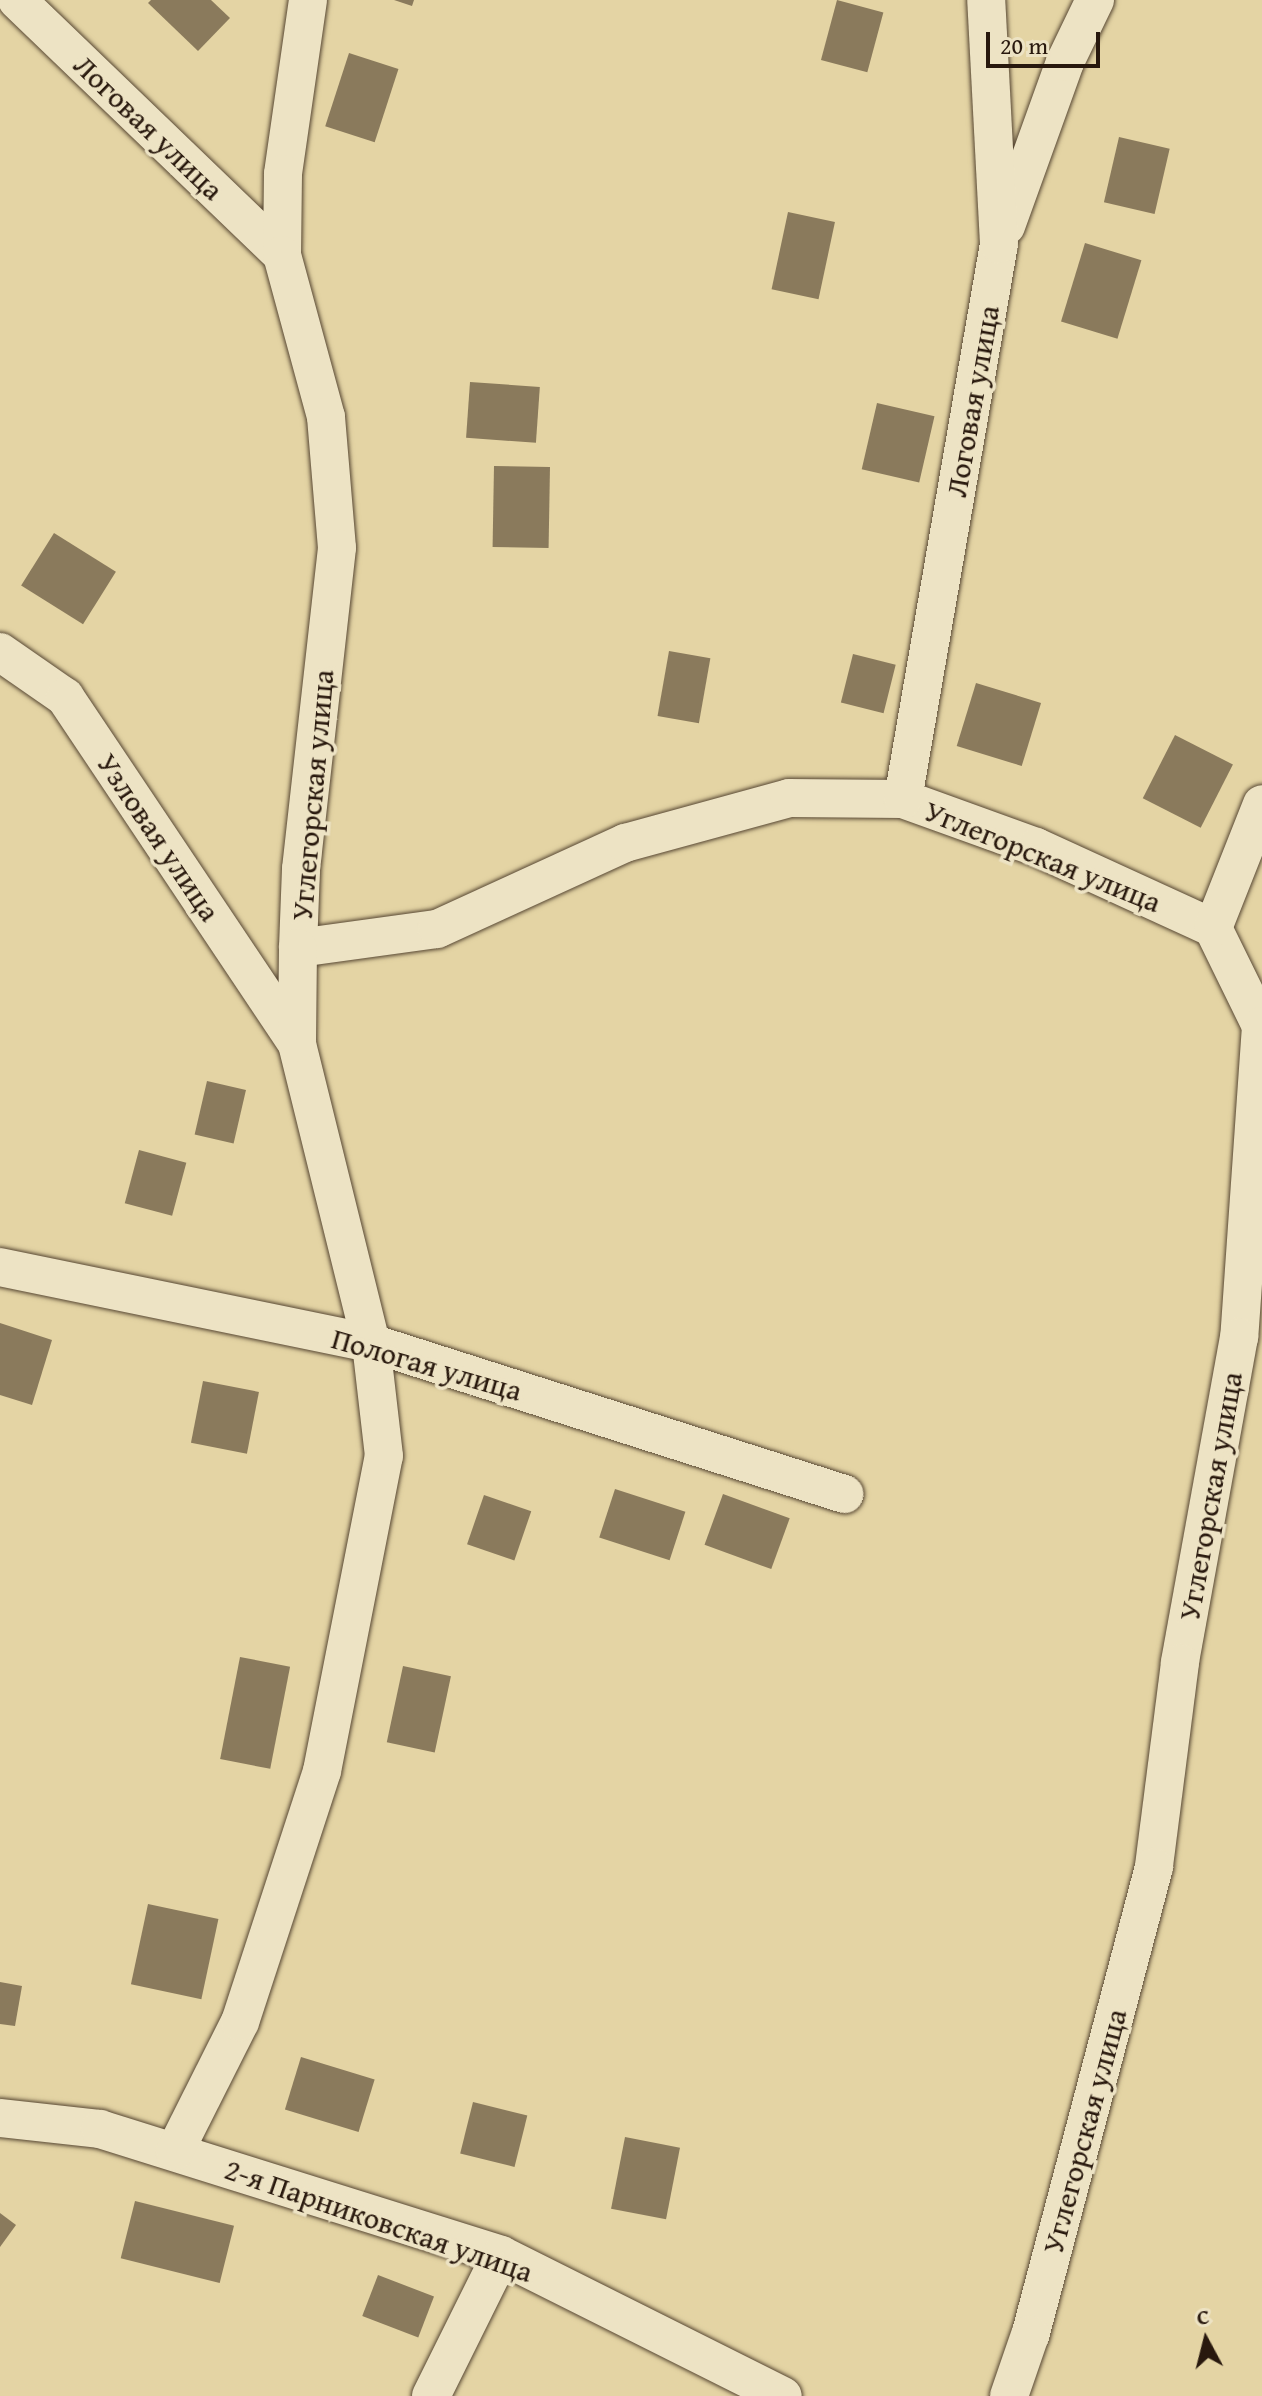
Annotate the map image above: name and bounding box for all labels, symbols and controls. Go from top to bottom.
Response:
scale bar [990,16,1104,66]
text: 20 m [1000,28,1048,63]
street label: Логовая улица [67,47,231,207]
street label: Логовая улица [937,302,1007,500]
street label: Углегорская улица [283,668,341,922]
street label: Узловая улица [90,746,228,928]
street label: Углегорская улица [920,792,1166,920]
street label: Пологая улица [328,1320,526,1408]
street label: Углегорская улица [1170,1369,1250,1623]
street label: Углегорская улица [1034,2005,1134,2257]
street label: 2-я Парниковская улица [220,2150,538,2290]
north arrow [1166,2300,1246,2380]
text: С [1195,2300,1211,2333]

